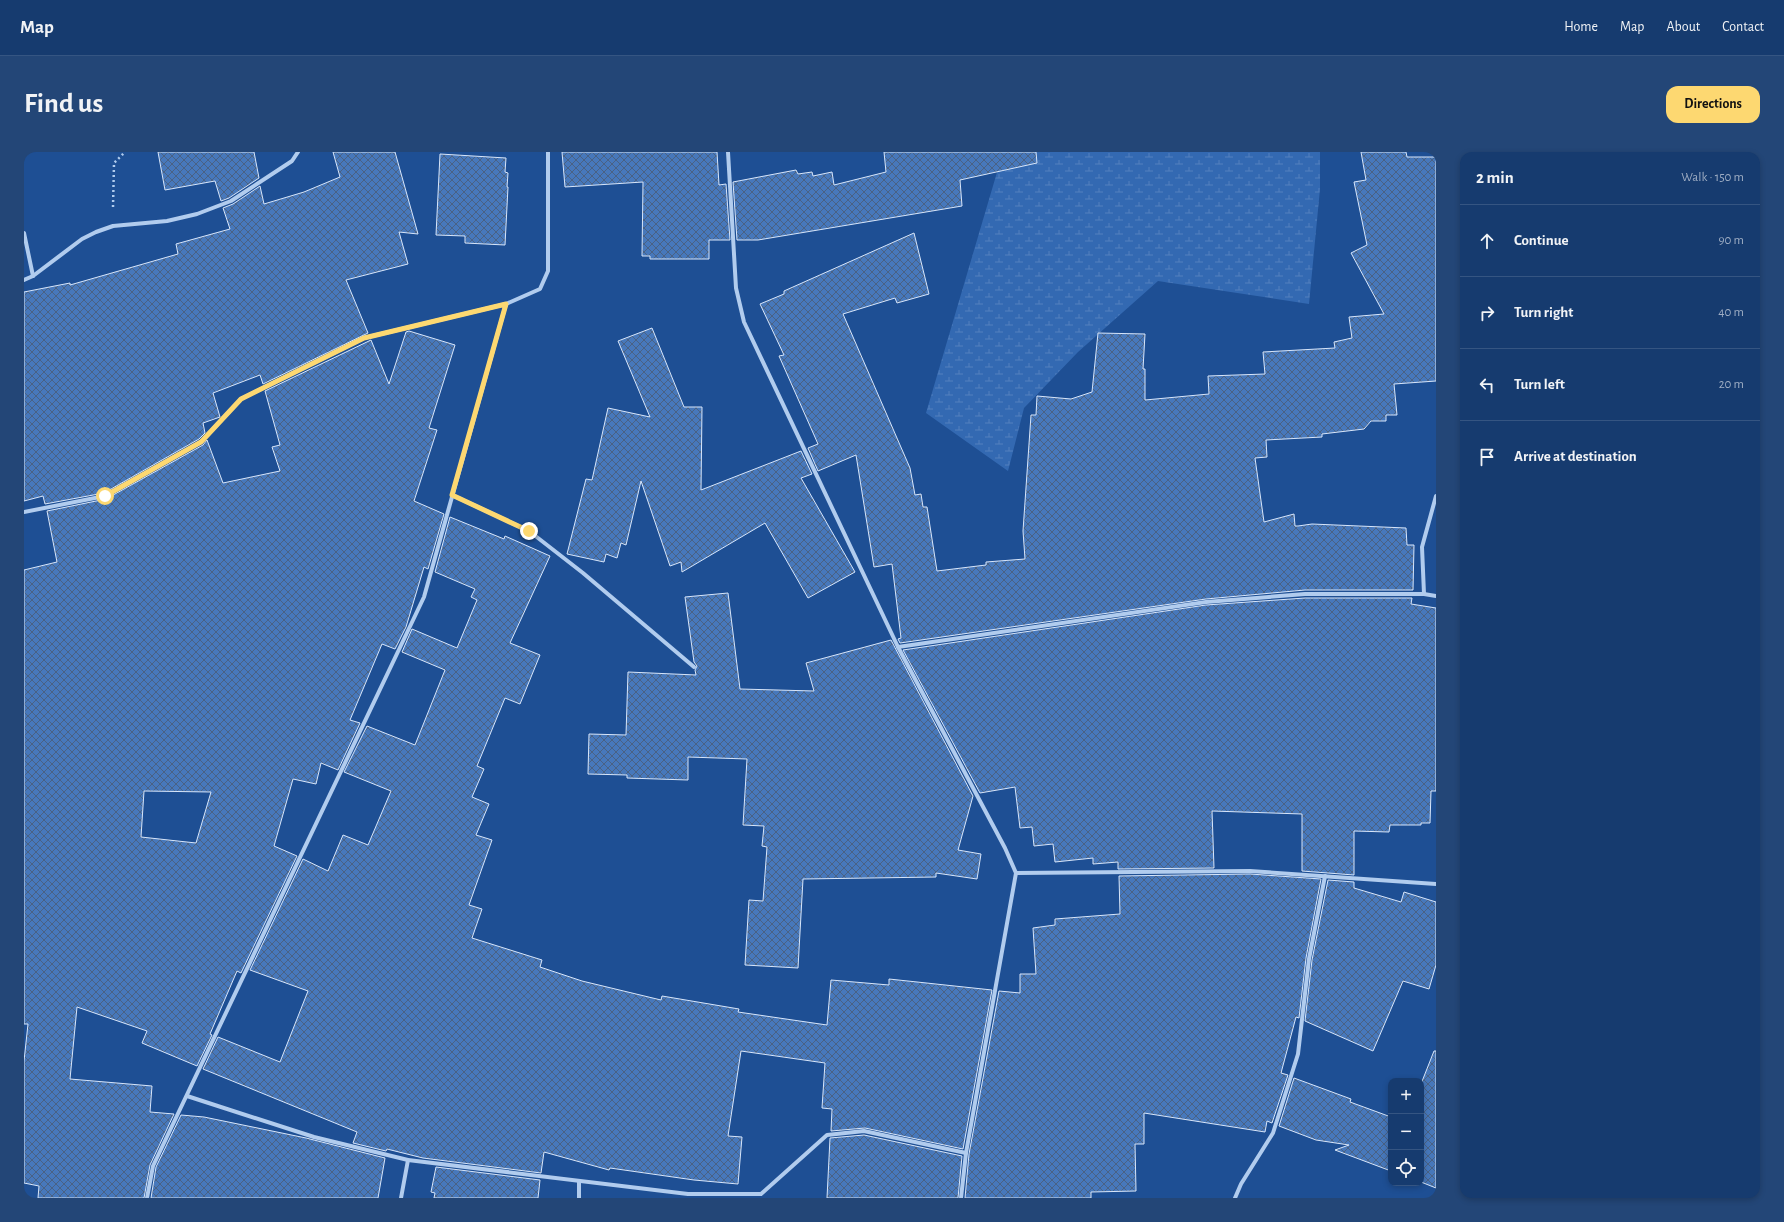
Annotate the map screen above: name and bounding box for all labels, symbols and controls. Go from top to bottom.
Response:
text: Map [20,18,54,37]
text: Home [1564,20,1598,34]
text: Map [1620,20,1644,34]
text: About [1666,20,1700,34]
text: Contact [1722,20,1764,34]
button: Directions [1666,86,1760,123]
text: Find us [24,90,103,118]
text: 2 min [1476,169,1514,186]
text: Walk · 150 m [1681,171,1744,184]
icon: ahead [1476,230,1498,252]
text: Continue [1514,233,1569,248]
text: 90 m [1718,234,1744,247]
icon: right [1476,302,1498,324]
text: Turn right [1514,305,1573,320]
text: 40 m [1718,306,1744,319]
icon: left [1476,374,1498,396]
text: Turn left [1514,377,1565,392]
text: 20 m [1719,378,1744,391]
icon: arrive [1476,446,1498,468]
text: Arrive at destination [1514,449,1637,464]
route start [96,487,114,505]
route end [520,522,538,540]
map controls [1388,1078,1424,1186]
button: + [1388,1078,1424,1114]
button: − [1388,1114,1424,1150]
button: locate [1388,1150,1424,1186]

